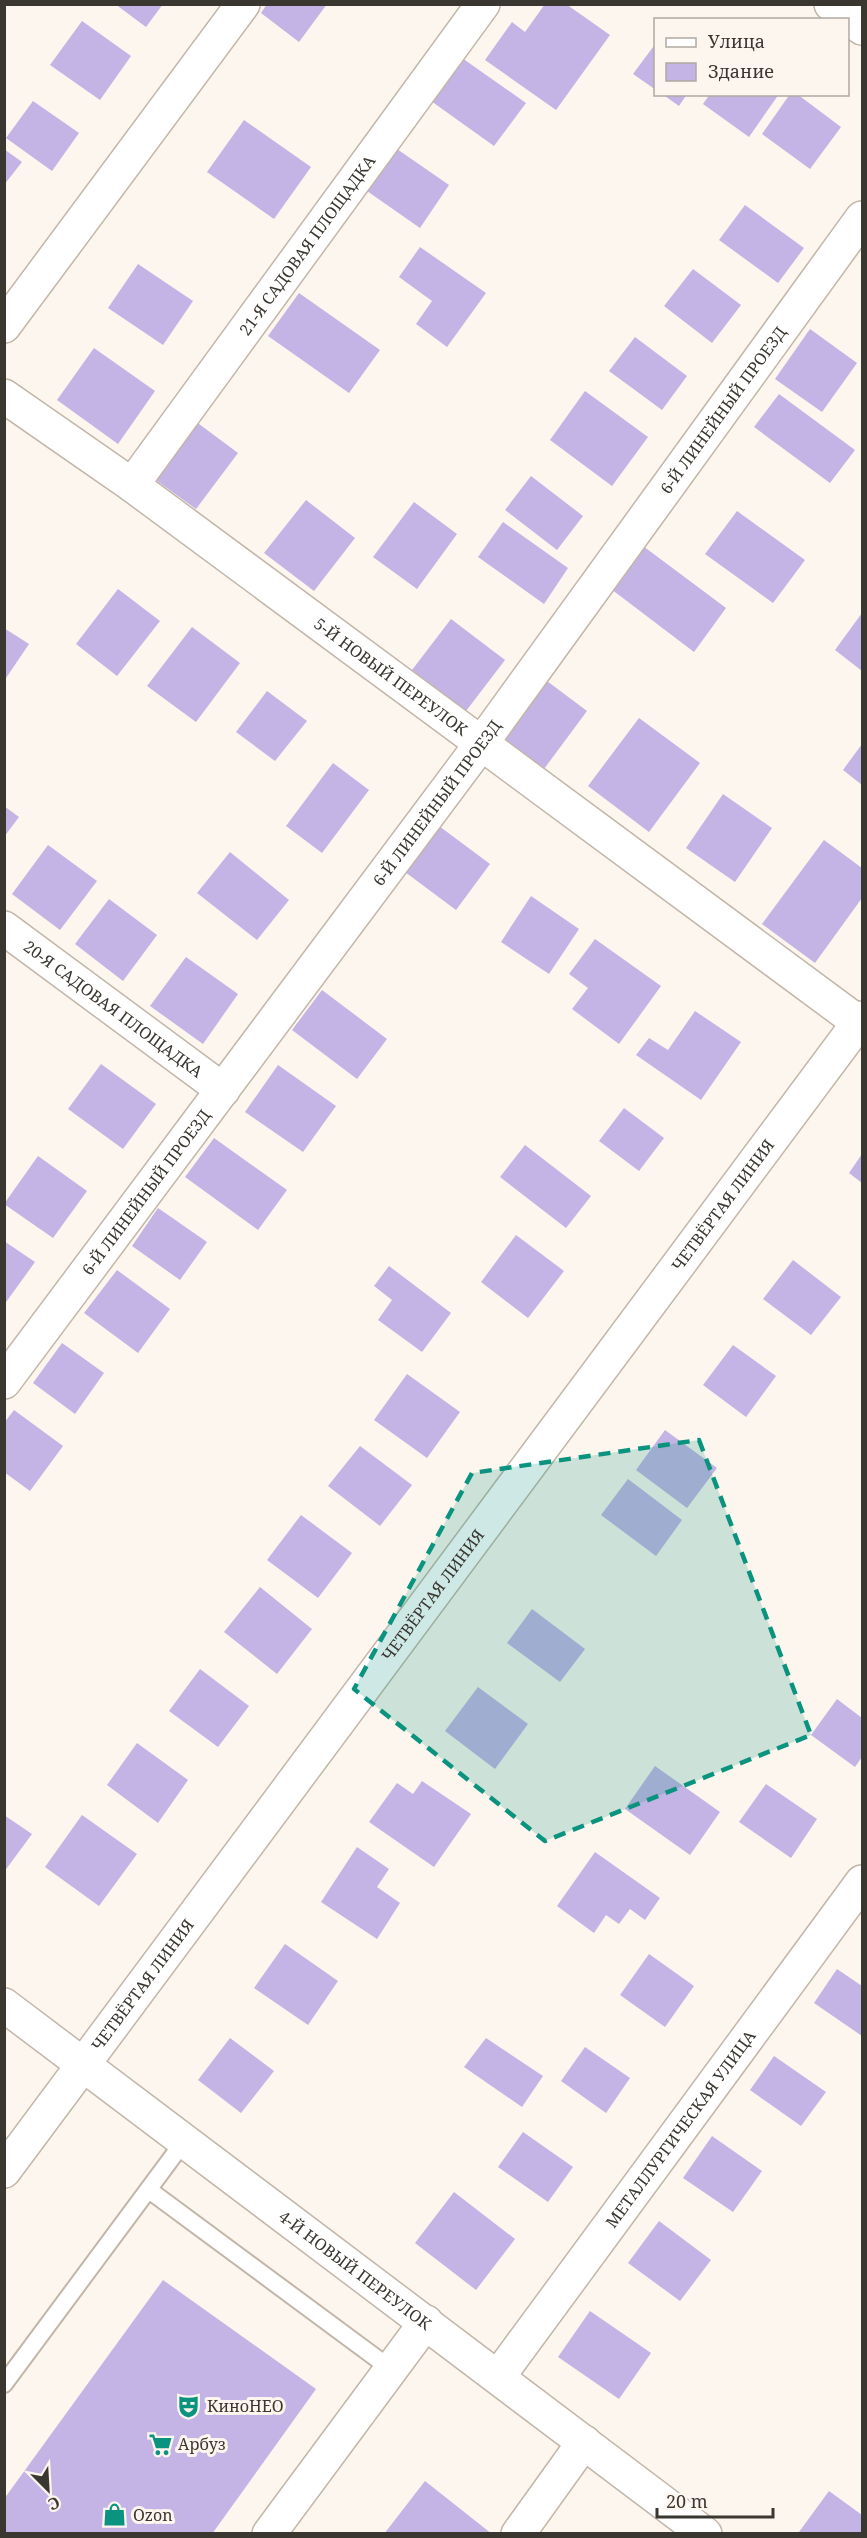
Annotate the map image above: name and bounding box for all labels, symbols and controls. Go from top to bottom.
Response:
legend [654,18,849,96]
text: Улица [708,29,765,53]
text: Здание [708,59,774,83]
street label: 21-Я САДОВАЯ ПЛОЩАДКА [234,150,381,340]
street label: 6-Й ЛИНЕЙНЫЙ ПРОЕЗД [655,322,791,498]
street label: 5-Й НОВЫЙ ПЕРЕУЛОК [310,613,473,741]
street label: 6-Й ЛИНЕЙНЫЙ ПРОЕЗД [368,715,506,890]
street label: 20-Я САДОВАЯ ПЛОЩАДКА [19,935,208,1083]
street label: 6-Й ЛИНЕЙНЫЙ ПРОЕЗД [77,1105,215,1279]
street label: ЧЕТВЁРТАЯ ЛИНИЯ [666,1135,779,1276]
street label: ЧЕТВЁРТАЯ ЛИНИЯ [376,1525,489,1665]
street label: ЧЕТВЁРТАЯ ЛИНИЯ [86,1914,199,2055]
street label: МЕТАЛЛУРГИЧЕСКАЯ УЛИЦА [600,2025,761,2232]
street label: 4-Й НОВЫЙ ПЕРЕУЛОК [275,2205,436,2335]
theatre icon: КиноНЕО [176,2393,202,2419]
place label: КиноНЕО [207,2395,284,2417]
supermarket icon: Арбуз [147,2431,173,2457]
place label: Арбуз [178,2433,226,2455]
north arrow [18,2460,78,2520]
scale bar [657,2481,772,2519]
text: 20 m [666,2489,708,2513]
text: С [45,2492,63,2516]
shop icon: Ozon [102,2502,128,2528]
place label: Ozon [133,2504,173,2526]

